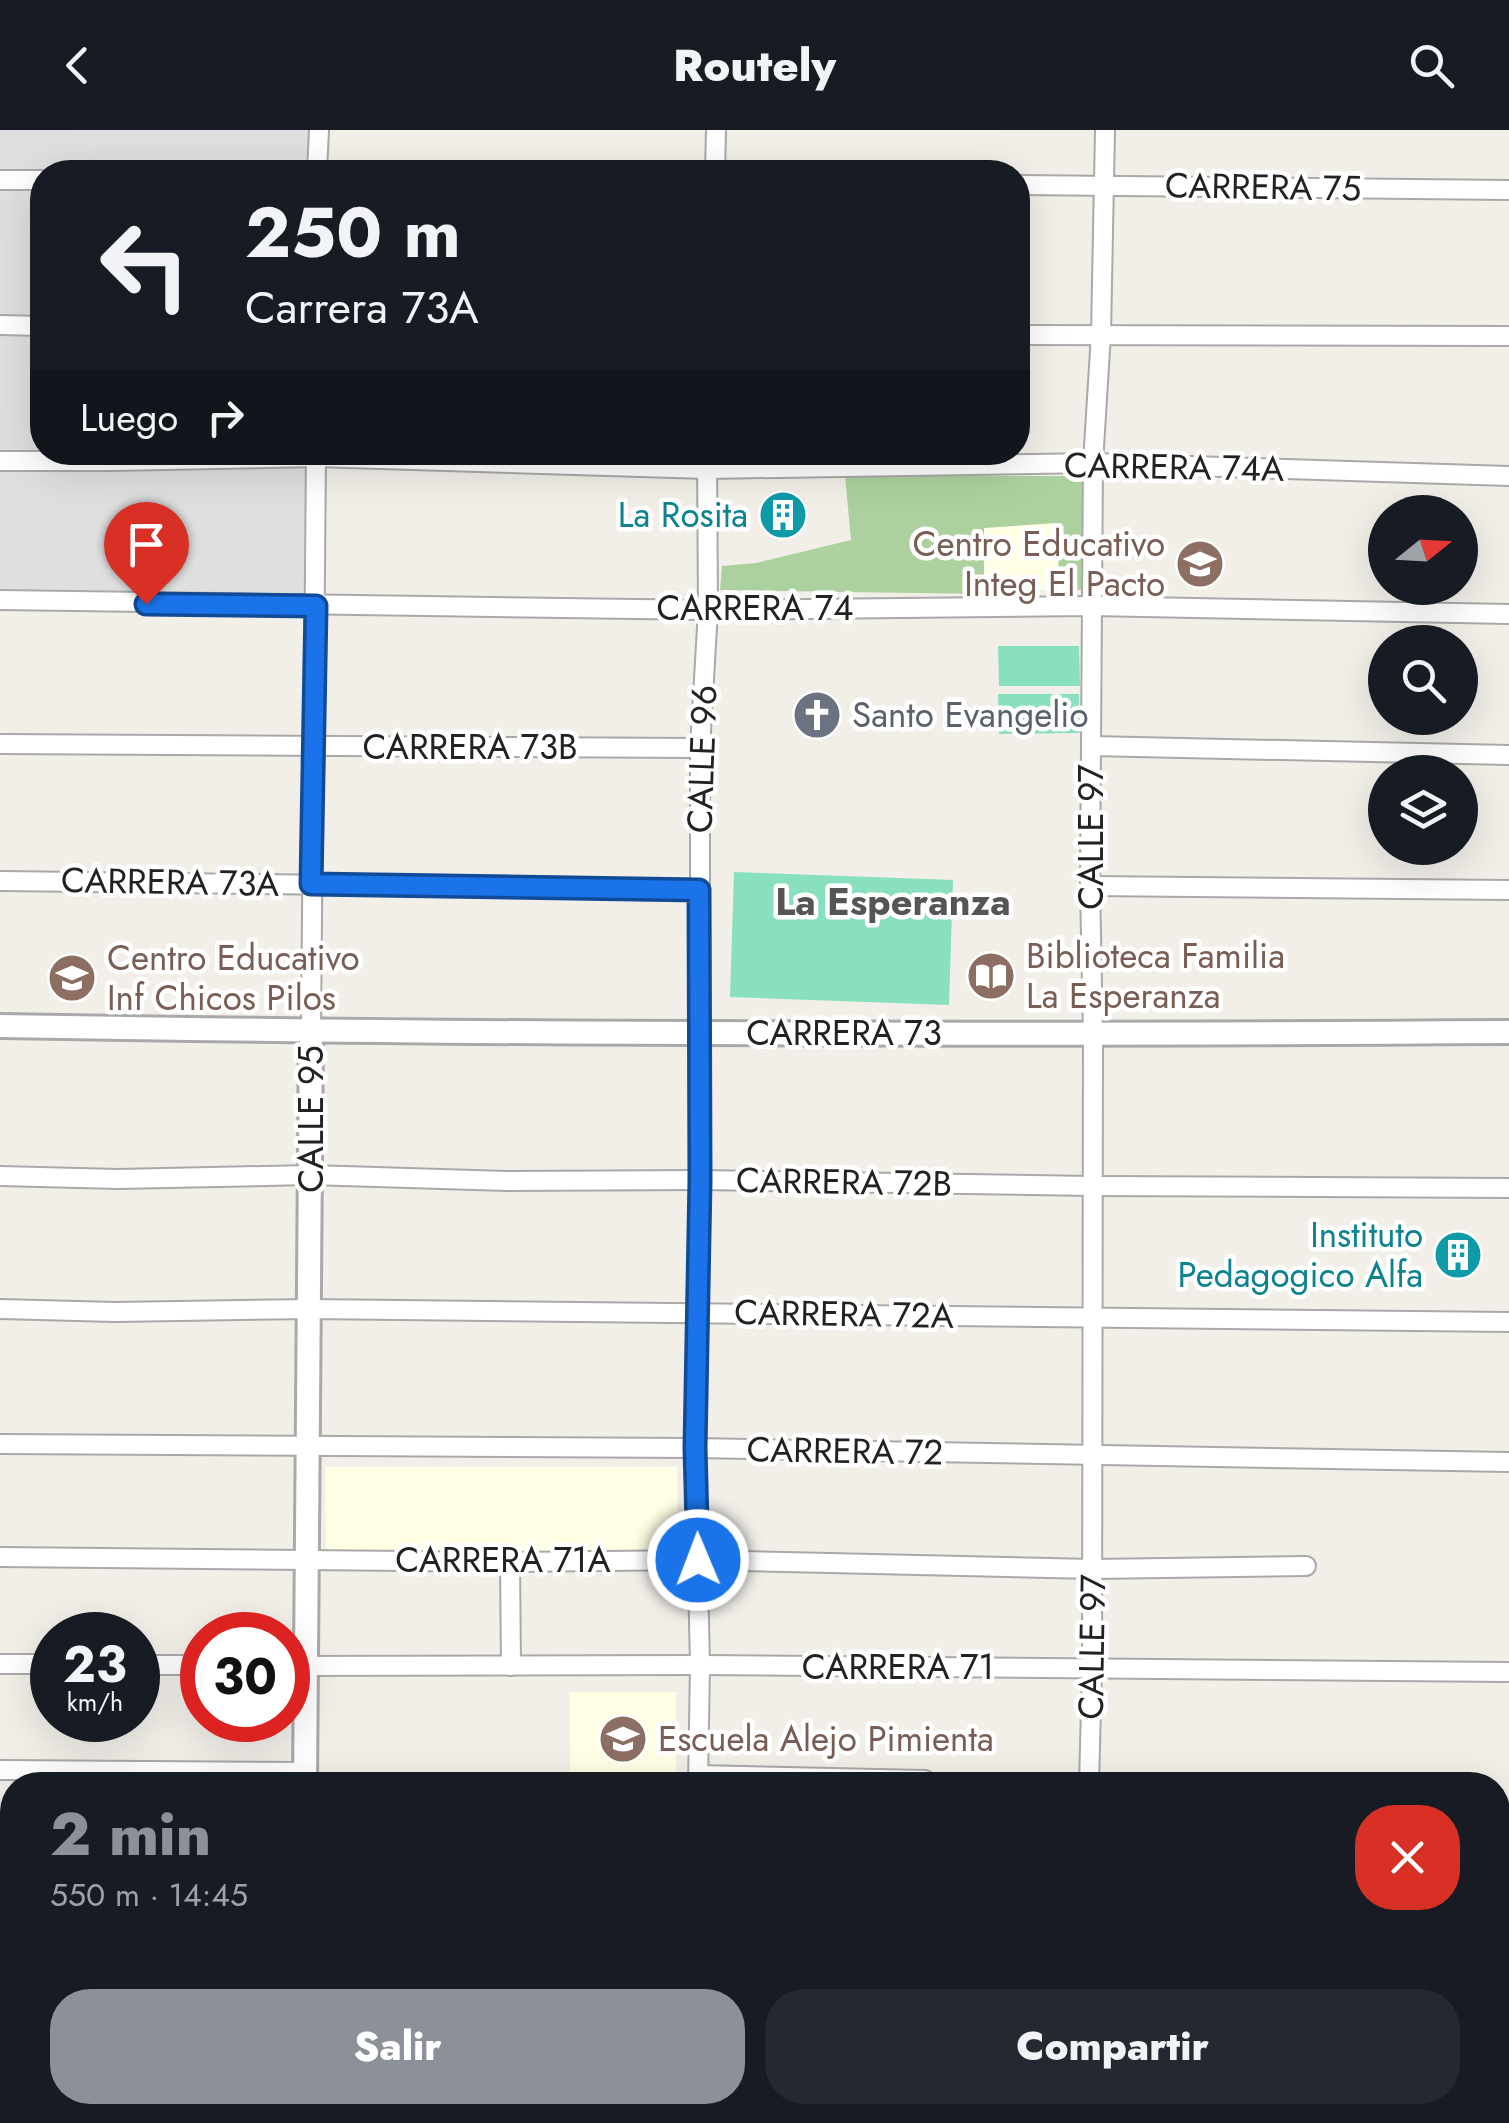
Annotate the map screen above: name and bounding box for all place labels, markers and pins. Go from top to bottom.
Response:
building icon: La Rosita [757,489,809,541]
place label: La Rosita [618,490,748,540]
pin [104,502,189,605]
place label: Centro Educativo Integ El Pacto [913,519,1165,609]
school or university icon: Centro Educativo Integ El Pacto [1174,538,1226,590]
church icon: Santo Evangelio [791,689,843,741]
place label: Santo Evangelio [852,690,1089,740]
place label: Biblioteca Familia La Esperanza [1026,931,1285,1021]
place label: Centro Educativo Inf Chicos Pilos [107,933,360,1023]
library icon: Biblioteca Familia La Esperanza [965,950,1017,1002]
school or university icon: Centro Educativo Inf Chicos Pilos [46,952,98,1004]
place label: Instituto Pedagogico Alfa [1178,1210,1423,1300]
building icon: Instituto Pedagogico Alfa [1432,1229,1484,1281]
school or university icon: Escuela Alejo Pimienta [597,1713,649,1765]
place label: Escuela Alejo Pimienta [658,1714,994,1764]

